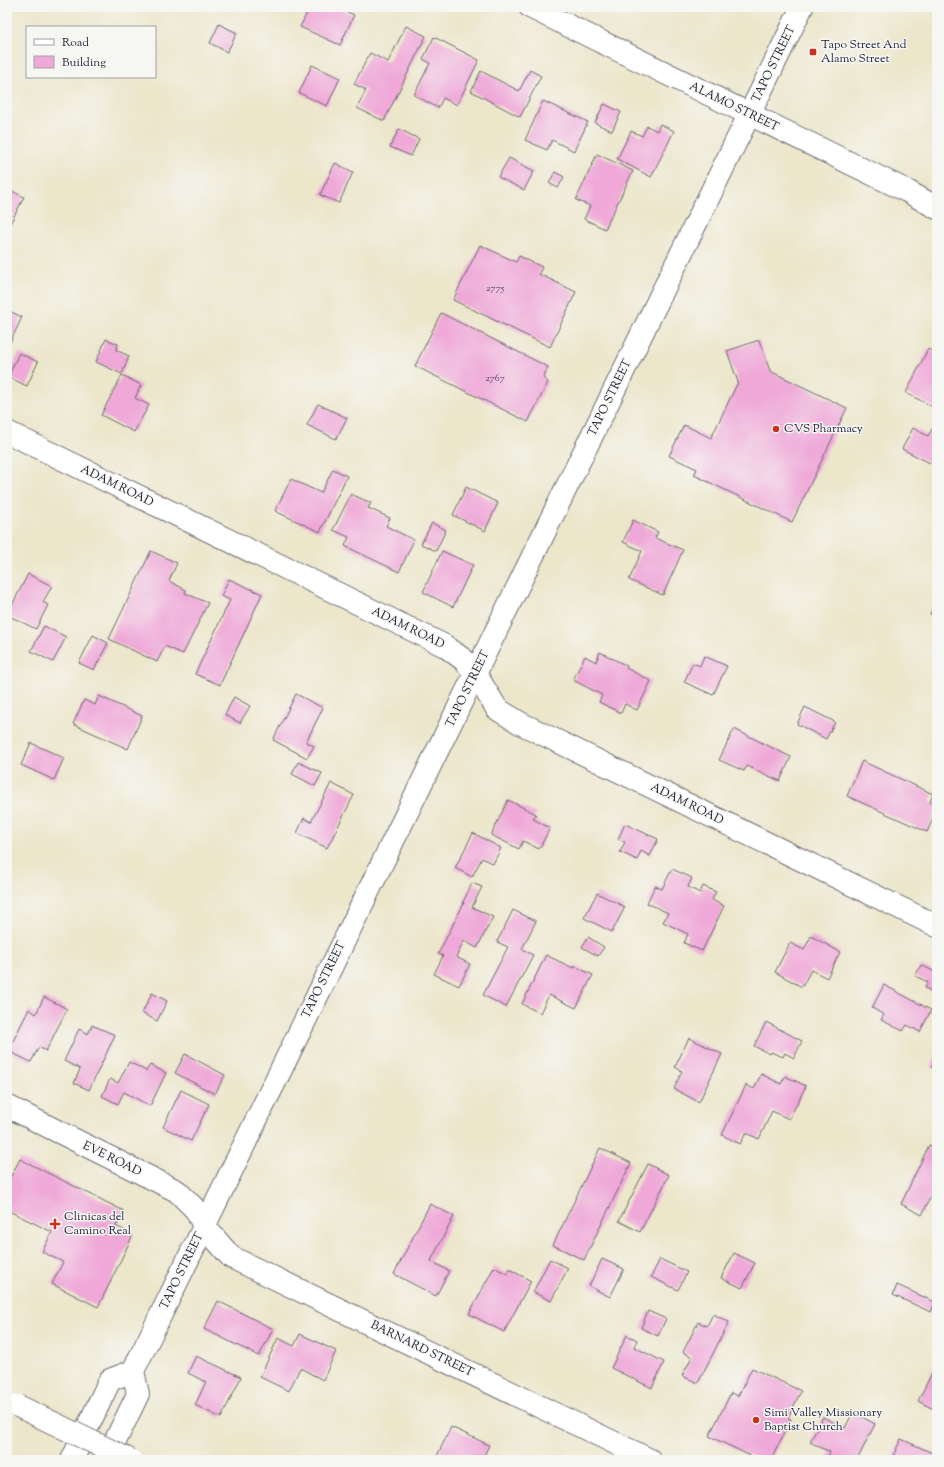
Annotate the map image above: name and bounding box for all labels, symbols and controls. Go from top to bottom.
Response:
street label: TAPO STREET [748,22,801,106]
legend [26,26,156,78]
text: Road [62,34,89,52]
place label: Tapo Street And Alamo Street [821,36,907,68]
marker: Tapo Street And Alamo Street [808,47,818,57]
text: Building [62,54,106,72]
street label: ALAMO STREET [686,78,782,137]
house number: 2775 [486,281,505,296]
street label: TAPO STREET [584,356,637,440]
house number: 2767 [485,371,505,386]
place label: CVS Pharmacy [784,420,863,438]
marker: CVS Pharmacy [771,424,781,434]
street label: ADAM ROAD [77,461,157,511]
street label: ADAM ROAD [368,603,448,653]
street label: TAPO STREET [442,647,495,731]
street label: ADAM ROAD [647,779,727,829]
street label: TAPO STREET [298,938,351,1022]
street label: EVE ROAD [79,1137,145,1181]
place label: Clinicas del Camino Real [64,1208,132,1240]
marker: Clinicas del Camino Real [49,1218,61,1230]
street label: TAPO STREET [156,1229,209,1313]
street label: BARNARD STREET [367,1316,477,1382]
place label: Simi Valley Missionary Baptist Church [764,1404,882,1436]
marker: Simi Valley Missionary Baptist Church [751,1415,761,1425]

